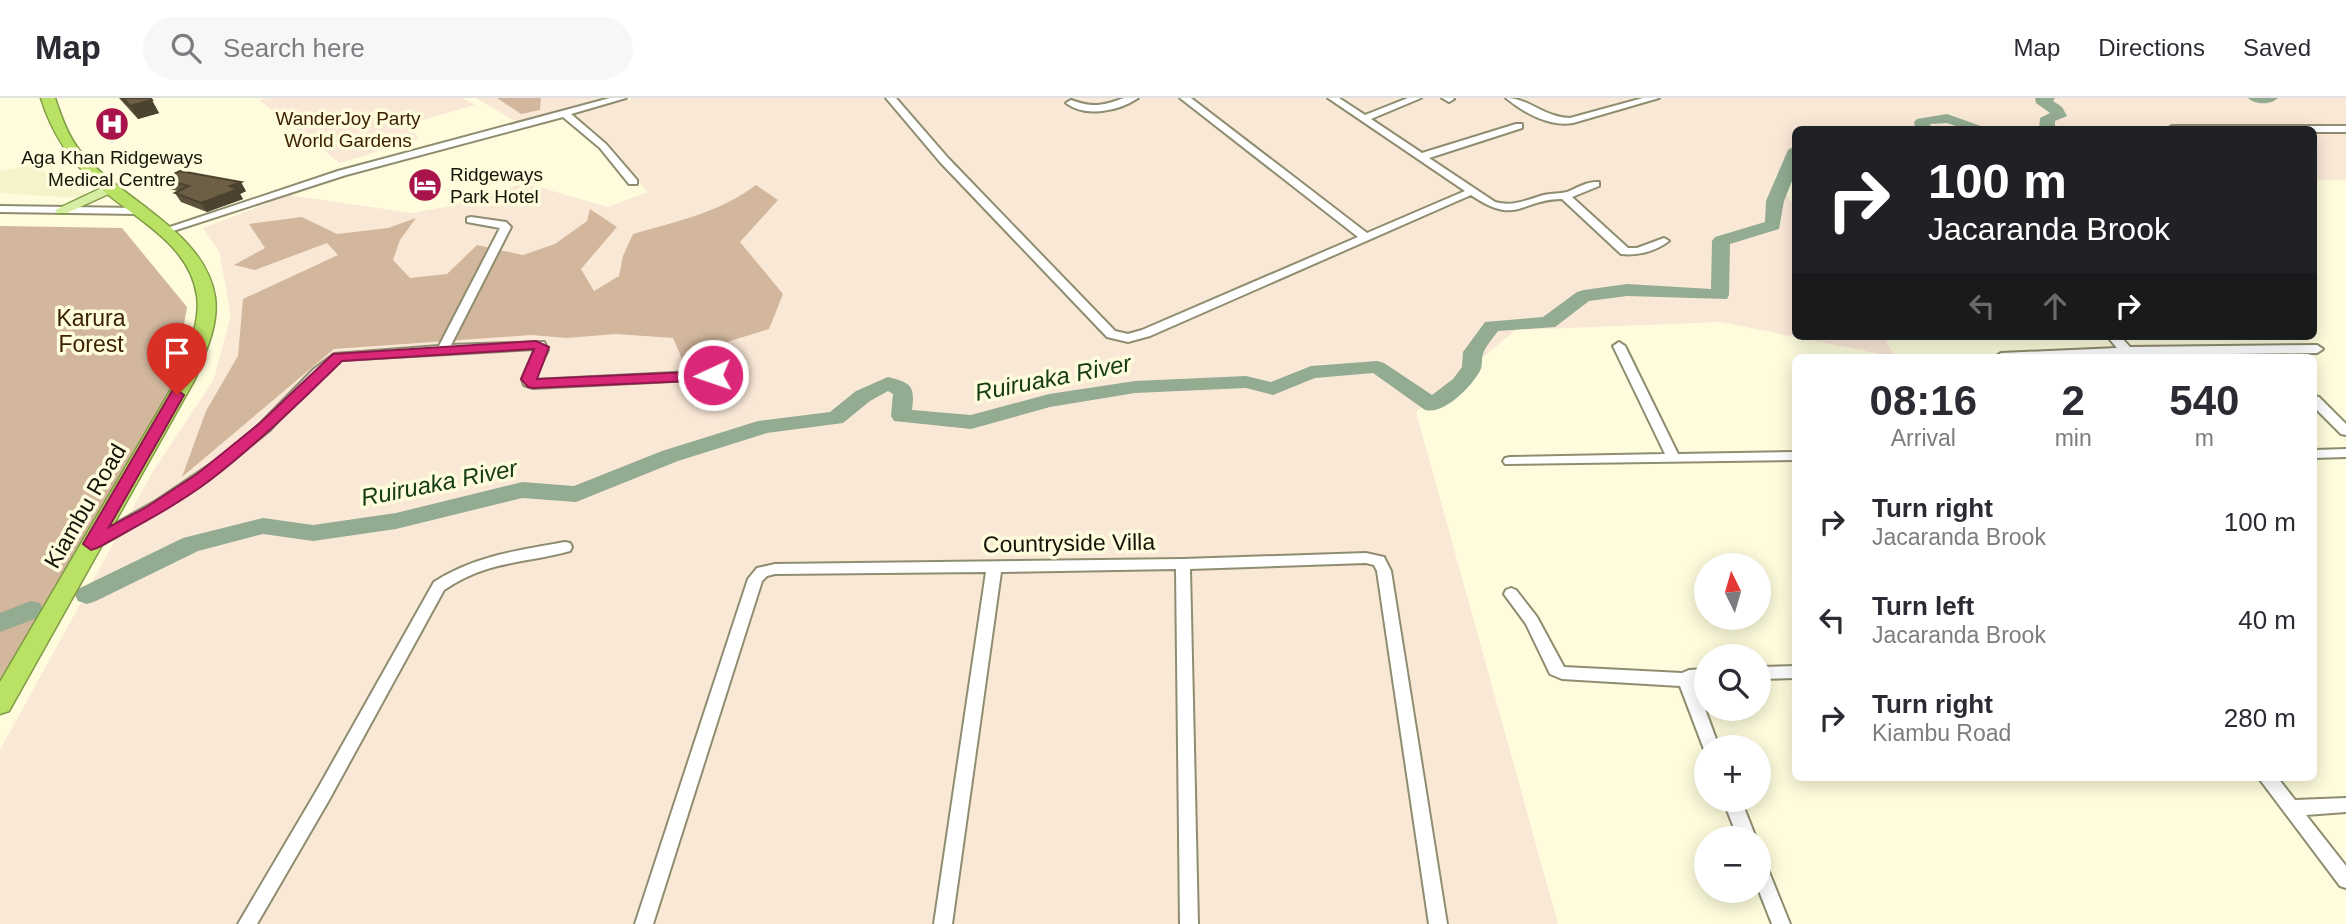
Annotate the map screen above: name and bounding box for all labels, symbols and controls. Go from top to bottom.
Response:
search box [143,17,633,80]
text: Map [35,29,101,66]
icon: search [167,29,205,67]
text: Search here [223,33,365,63]
text: Map [2014,34,2060,61]
text: Directions [2098,34,2205,61]
text: Saved [2243,34,2311,61]
hospital icon: Aga Khan Ridgeways Medical Centre [93,105,131,143]
park label: WanderJoy Party World Gardens [275,108,421,151]
place label: Aga Khan Ridgeways Medical Centre [21,147,203,190]
icon: right [1813,154,1904,245]
text: 100 m [1928,154,2067,208]
place label: Ridgeways Park Hotel [450,164,543,207]
hotel icon: Ridgeways Park Hotel [406,166,444,204]
text: Jacaranda Brook [1928,211,2170,247]
icon: left [1963,287,2001,325]
icon: ahead [2036,287,2074,325]
icon: right [2109,287,2147,325]
park label: Karura Forest [56,305,126,357]
pin [147,323,207,395]
icon: arrive [158,334,196,372]
position arrow [676,338,750,412]
water label: Ruiruaka River [972,349,1134,406]
text: 08:16 [1870,377,1977,424]
text: 2 [2061,377,2085,424]
text: 540 [2169,377,2239,424]
text: Arrival [1891,425,1956,451]
text: min [2055,425,2092,451]
text: m [2195,425,2214,451]
street label: Kiambu Road [39,439,131,573]
water label: Ruiruaka River [358,454,520,511]
text: Turn right [1872,493,1993,523]
icon: right [1813,503,1851,541]
text: 100 m [2224,507,2296,537]
text: Jacaranda Brook [1872,524,2046,550]
street label: Countryside Villa [983,528,1155,558]
north arrow [1694,553,1771,630]
map controls [1694,553,1771,903]
text: Turn left [1872,591,1974,621]
icon: left [1813,601,1851,639]
text: 40 m [2238,605,2296,635]
text: Jacaranda Brook [1872,622,2046,648]
button: search [1694,644,1771,721]
text: Turn right [1872,689,1993,719]
icon: right [1813,699,1851,737]
text: 280 m [2224,703,2296,733]
text: Kiambu Road [1872,720,2011,746]
button: + [1694,735,1771,812]
button: − [1694,826,1771,903]

